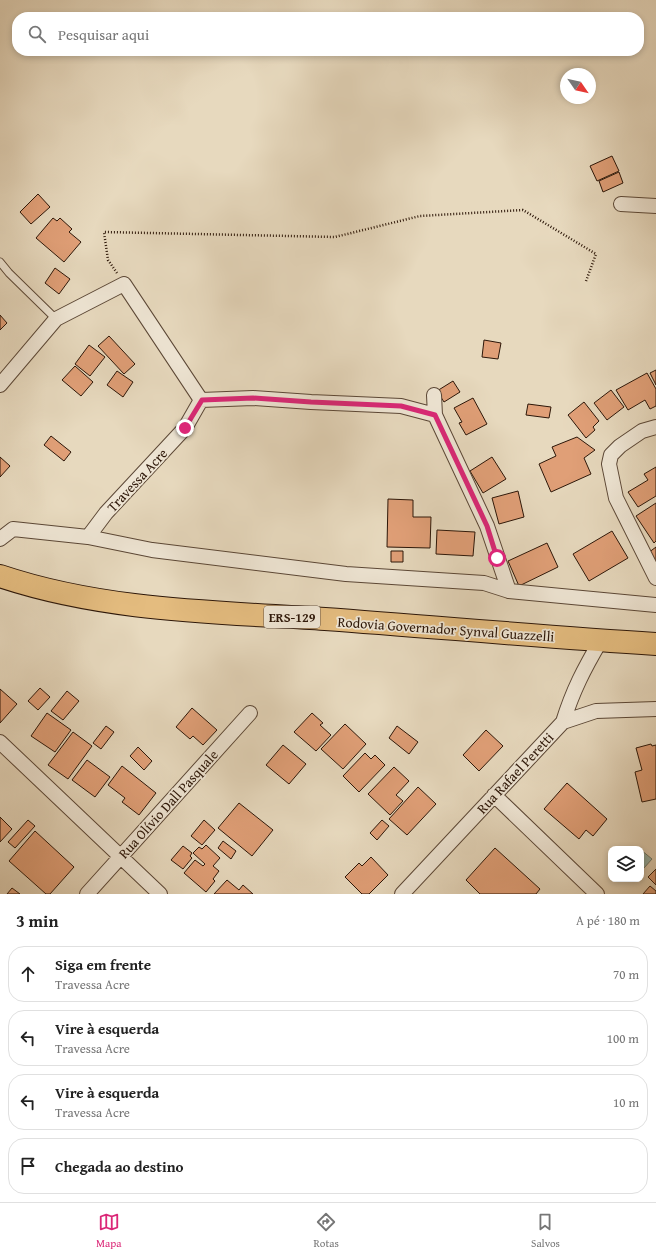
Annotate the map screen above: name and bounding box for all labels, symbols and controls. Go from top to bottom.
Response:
search box [12,12,644,56]
icon: search [26,23,48,45]
text: Pesquisar aqui [58,24,149,45]
north arrow [560,68,596,104]
route end [176,419,194,437]
street label: Travessa Acre [102,443,172,516]
route start [488,549,506,567]
road number: ERS-129 [264,606,320,628]
street label: Rodovia Governador Synval Guazzelli [337,611,555,647]
street label: Rua Rafael Peretti [472,728,558,818]
street label: Rua Olívio Dall Pasquale [114,745,223,863]
map controls [608,846,644,882]
button: layers [608,846,644,882]
text: 3 min [16,908,58,933]
text: A pé · 180 m [576,911,640,930]
text: Siga em frente [55,954,151,975]
icon: ahead [17,963,39,985]
text: 70 m [613,965,639,984]
text: Travessa Acre [55,975,130,994]
text: Vire à esquerda [55,1018,159,1039]
icon: left [17,1027,39,1049]
text: 100 m [607,1029,639,1048]
text: Travessa Acre [55,1039,130,1058]
text: Vire à esquerda [55,1082,159,1103]
icon: left [17,1091,39,1113]
text: 10 m [613,1093,639,1112]
text: Travessa Acre [55,1103,130,1122]
icon: arrive [17,1155,39,1177]
text: Chegada ao destino [55,1156,183,1177]
tab: Mapa [96,1211,121,1251]
tab: Rotas [314,1211,339,1251]
tab: Salvos [531,1211,560,1251]

